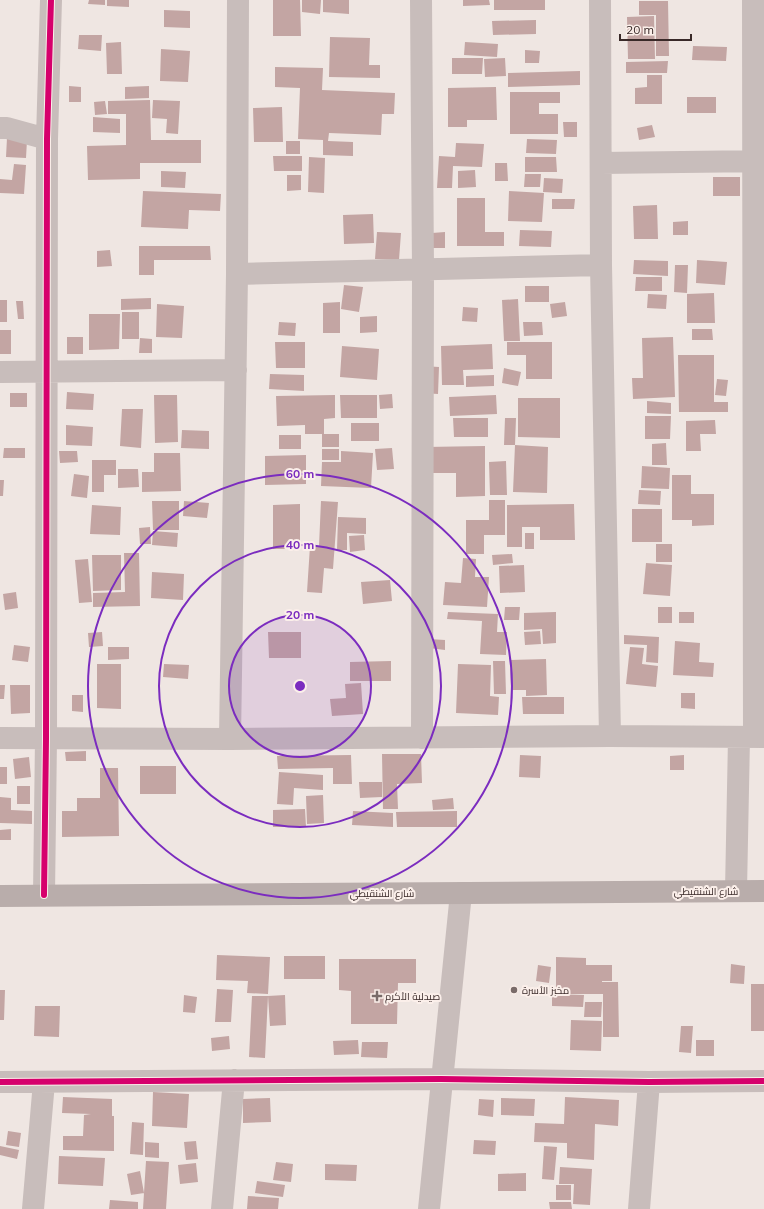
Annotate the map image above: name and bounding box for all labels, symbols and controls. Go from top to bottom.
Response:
scale bar [620,16,691,42]
text: 20 m [626,22,654,37]
text: 60 m [286,466,314,481]
text: 40 m [286,537,314,552]
text: 20 m [286,607,314,622]
centre of rings [293,679,307,693]
street label: شارع الشنقيطي [674,885,738,899]
street label: شارع الشنقيطي [350,887,414,901]
place label: مخبز الأسرة [522,984,569,997]
marker: مخبز الأسرة [509,985,519,995]
place label: صيدلية الأكرم [385,990,440,1004]
marker: صيدلية الأكرم [372,991,382,1001]

